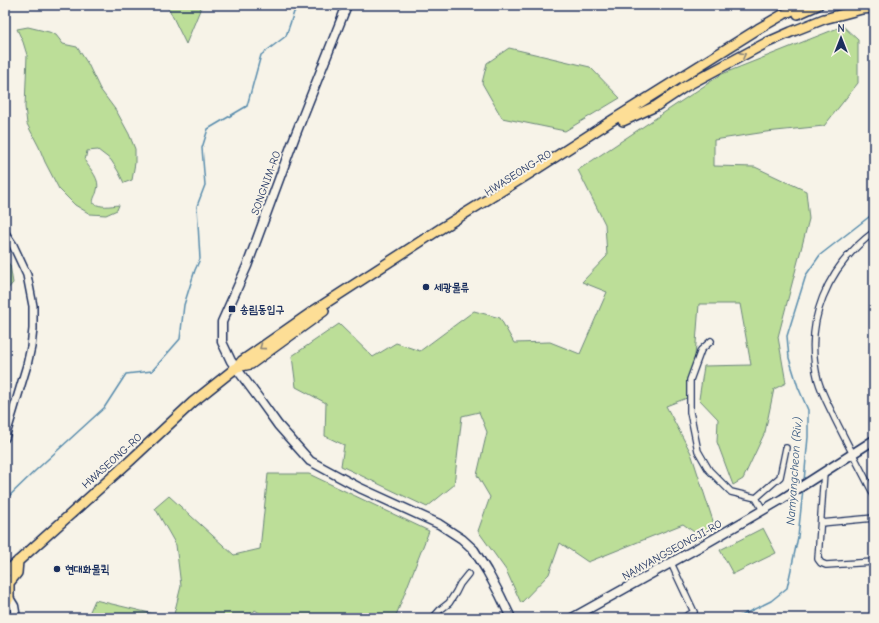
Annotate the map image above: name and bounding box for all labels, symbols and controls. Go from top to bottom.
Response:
north arrow [821,18,861,58]
text: N [837,22,845,35]
one-way arrow [739,52,746,60]
street label: HWASEONG-RO [482,147,554,199]
street label: SONGNIM-RO [248,149,284,217]
place label: 세광물류 [434,281,470,294]
marker: 세광물류 [421,282,431,292]
place label: 송림동입구 [240,303,284,316]
marker: 송림동입구 [227,304,237,314]
one-way arrow [259,342,266,349]
water label: Namyangcheon (Riv.) [783,416,805,526]
street label: HWASEONG-RO [79,431,145,491]
street label: NAMYANGSEONGJI-RO [620,517,724,583]
place label: 현대화물퀵 [65,563,109,576]
marker: 현대화물퀵 [52,564,62,574]

